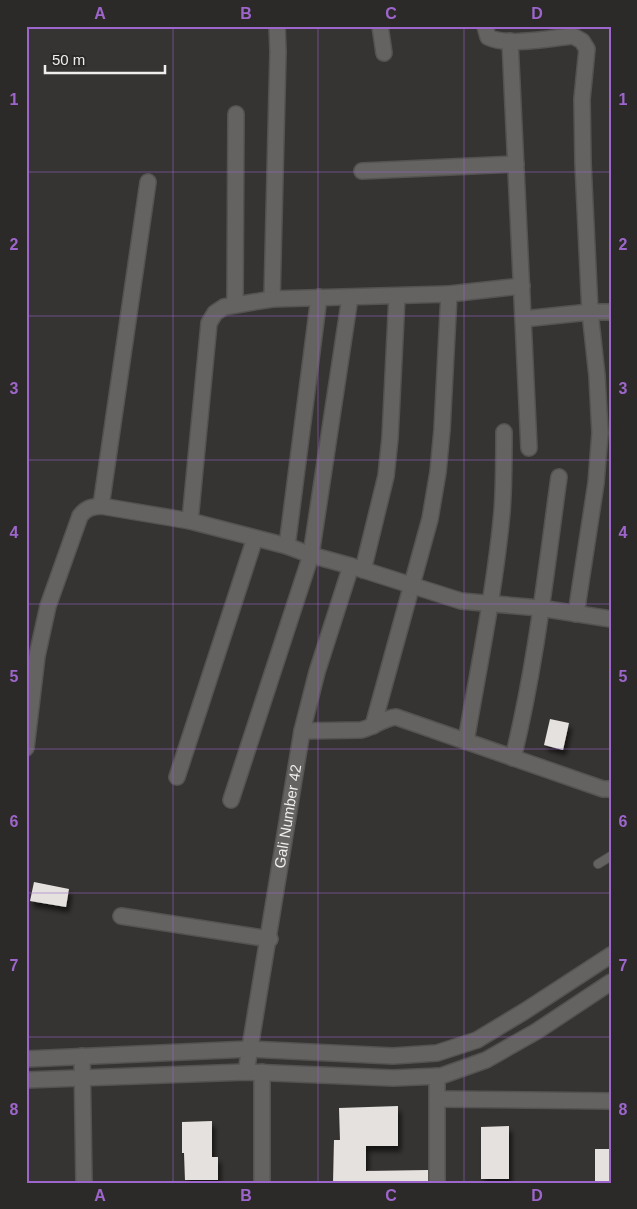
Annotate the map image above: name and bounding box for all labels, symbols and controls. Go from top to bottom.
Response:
text: A [94,5,106,22]
text: B [240,5,252,22]
text: C [385,5,397,22]
text: D [531,5,543,22]
scale bar [45,42,165,74]
text: 50 m [52,51,85,68]
text: 1 [10,91,19,108]
text: 1 [619,91,628,108]
text: 2 [10,236,19,253]
text: 2 [619,236,628,253]
text: 3 [10,380,19,397]
text: 3 [619,380,628,397]
text: 4 [10,524,19,541]
text: 4 [619,524,628,541]
text: 5 [10,668,19,685]
text: 5 [619,668,628,685]
street label: Gali Number 42 [271,763,304,870]
text: 6 [10,813,19,830]
text: 6 [619,813,628,830]
text: 7 [10,957,19,974]
text: 7 [619,957,628,974]
text: 8 [10,1101,19,1118]
text: 8 [619,1101,628,1118]
text: A [94,1187,106,1204]
text: B [240,1187,252,1204]
text: C [385,1187,397,1204]
text: D [531,1187,543,1204]

